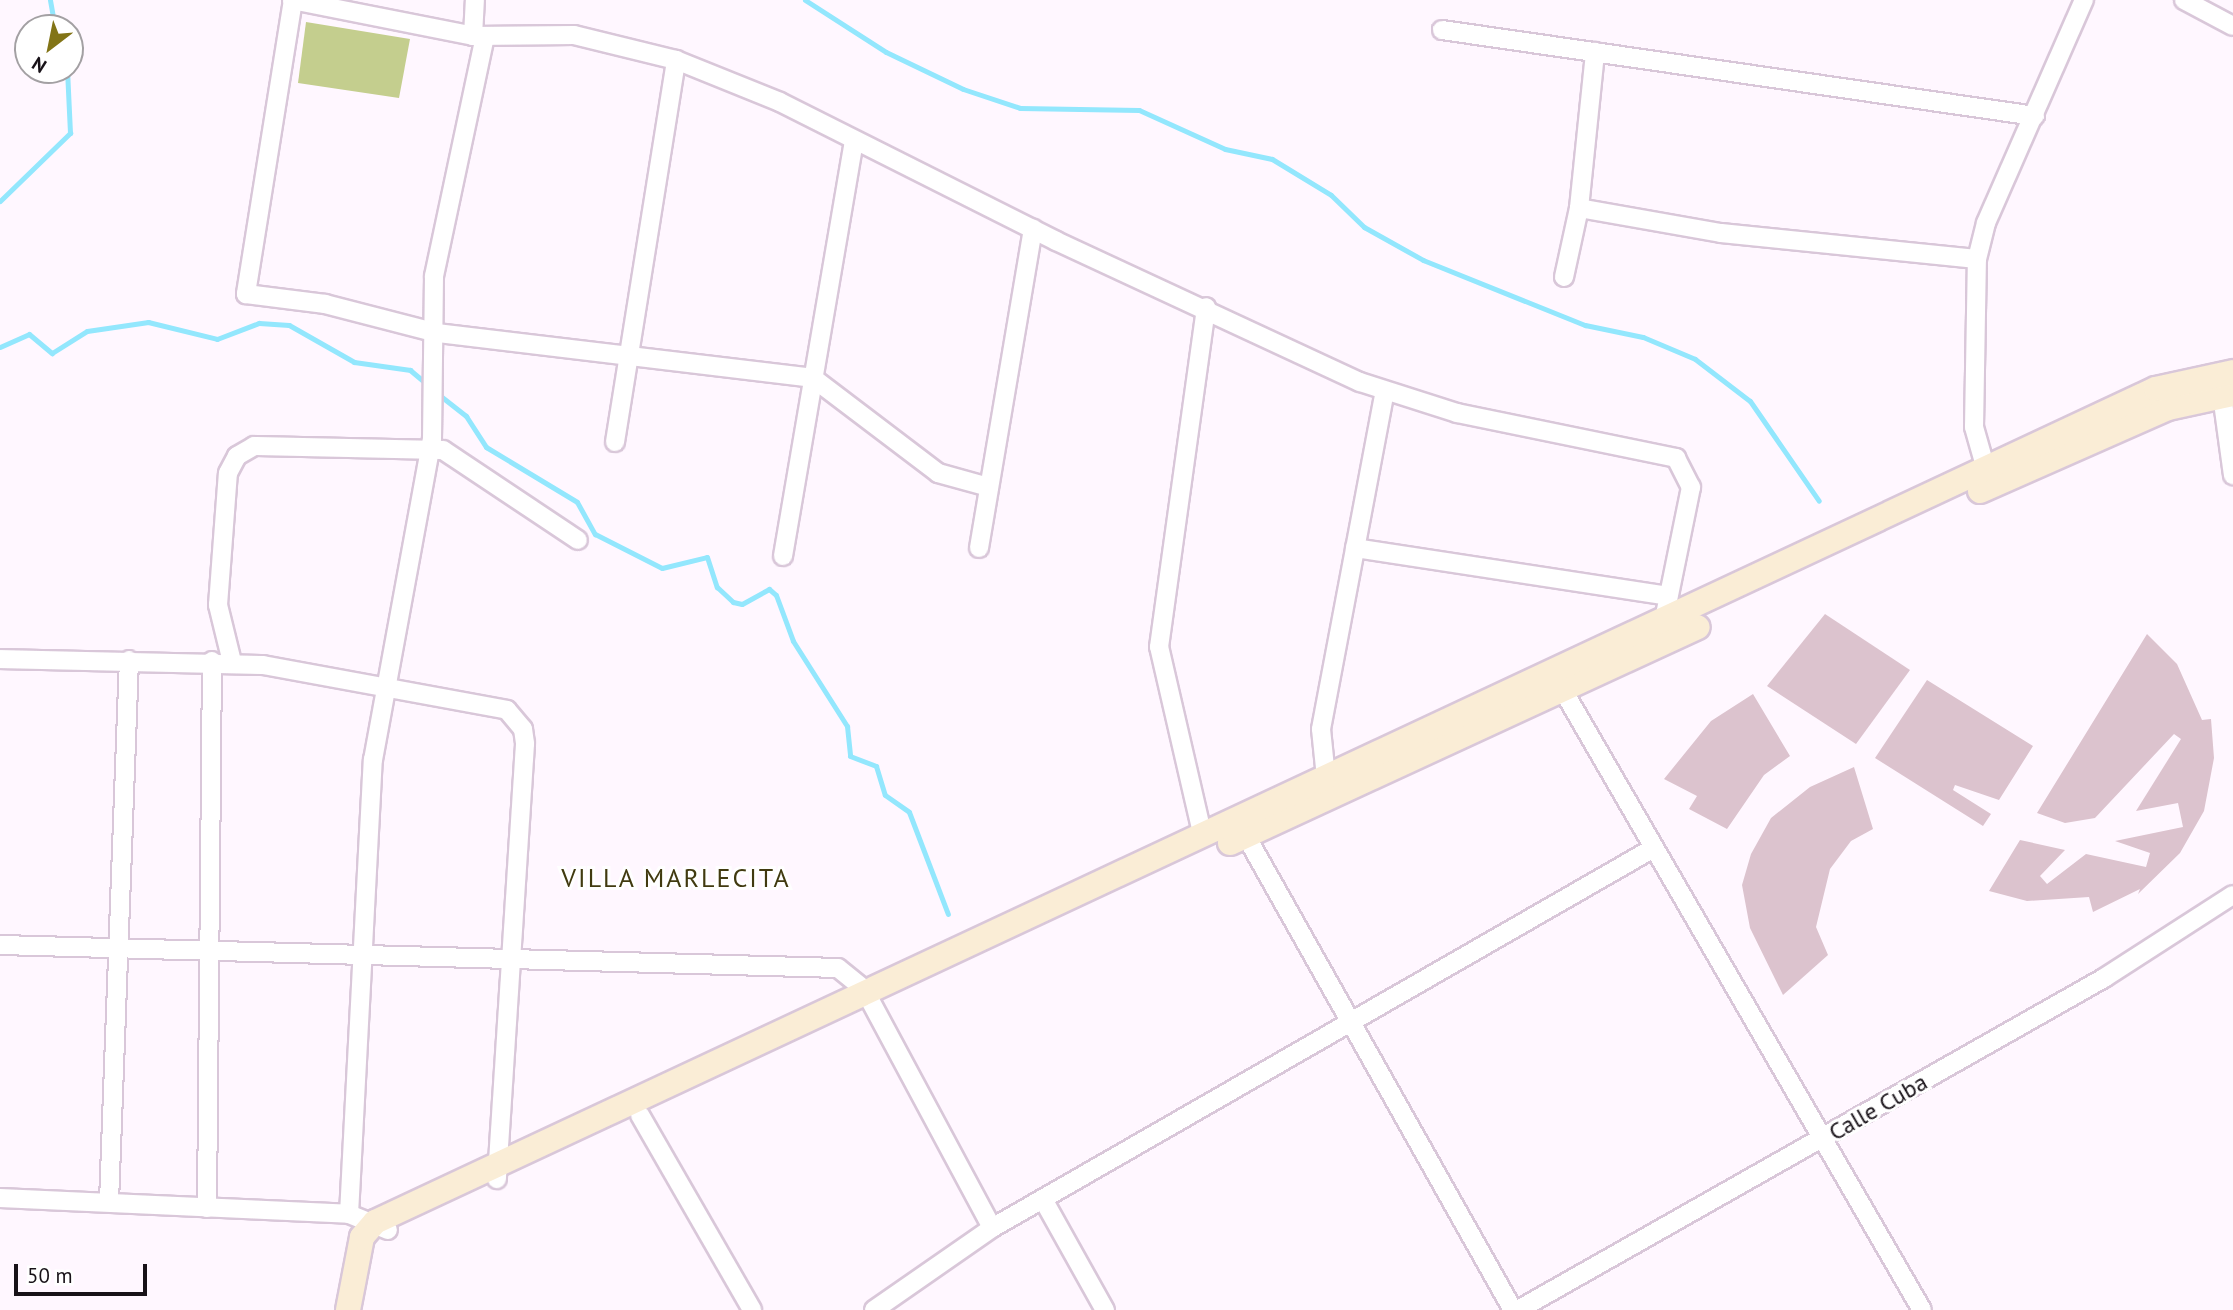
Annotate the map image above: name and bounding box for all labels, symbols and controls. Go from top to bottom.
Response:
north arrow [14,14,84,84]
text: N [27,52,51,79]
district label: VILLA MARLECITA [563,862,789,894]
street label: Calle Cuba [1824,1067,1932,1147]
scale bar [18,1250,150,1294]
text: 50 m [27,1262,73,1289]

